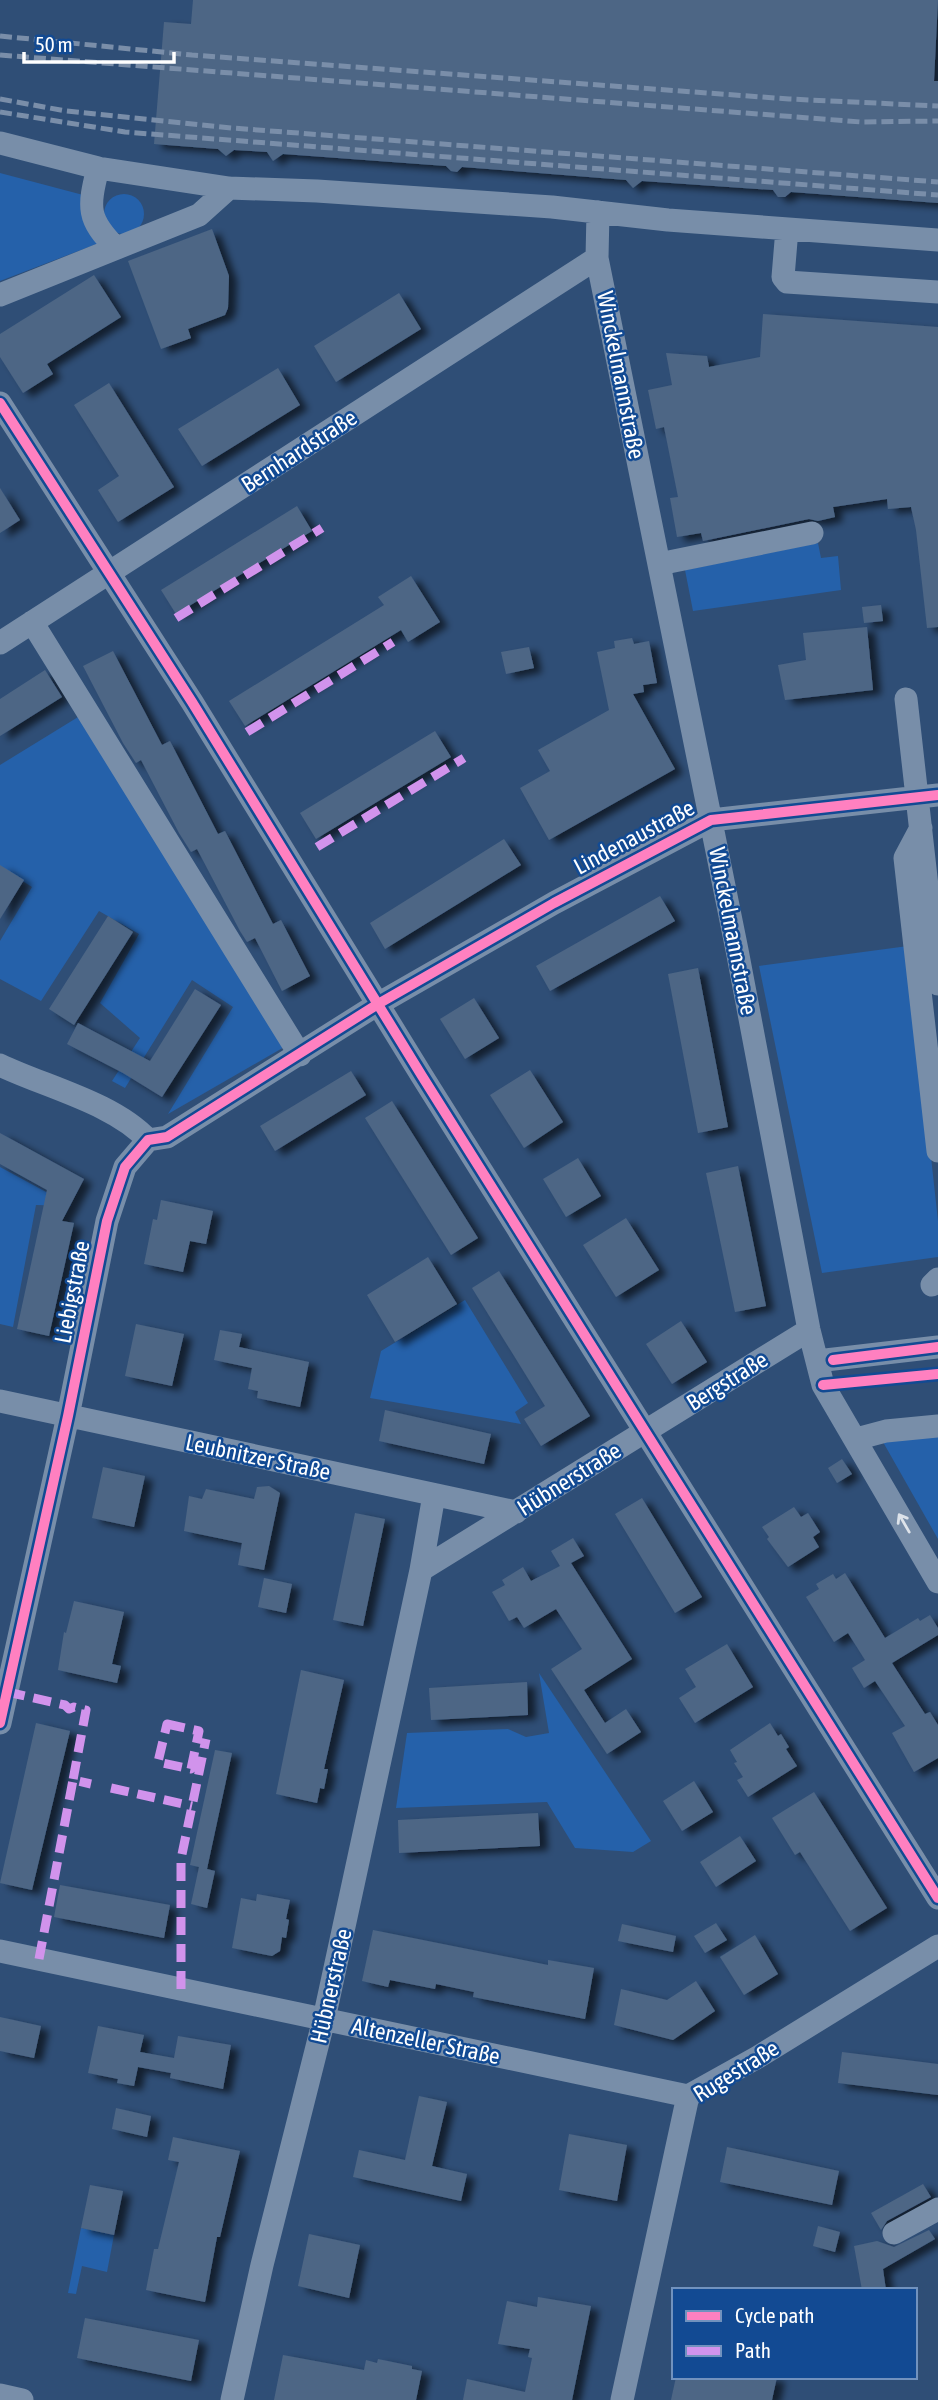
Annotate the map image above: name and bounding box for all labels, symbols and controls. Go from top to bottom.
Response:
scale bar [24,21,175,65]
text: 50 m [35,32,73,56]
street label: Winckelmannstraße [592,289,650,461]
street label: Bernhardstraße [237,404,361,498]
street label: Lindenaustraße [569,794,699,880]
street label: Winckelmannstraße [704,845,762,1017]
street label: Liebigstraße [49,1239,95,1345]
street label: Bergstraße [682,1346,772,1416]
street label: Leubnitzer Straße [183,1429,333,1485]
street label: Hübnerstraße [513,1437,625,1521]
one-way arrow [897,1513,911,1533]
street label: Hübnerstraße [305,1926,357,2046]
street label: Altenzeller Straße [350,2013,502,2069]
street label: Rugestraße [689,2035,783,2107]
legend [672,2288,917,2379]
text: Cycle path [735,2303,814,2327]
text: Path [735,2338,771,2362]

